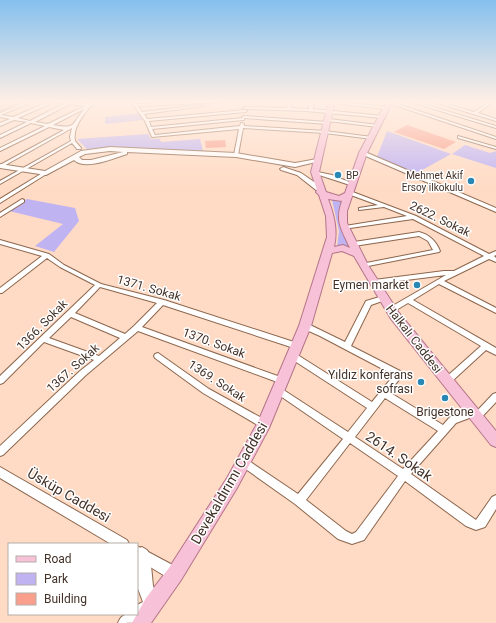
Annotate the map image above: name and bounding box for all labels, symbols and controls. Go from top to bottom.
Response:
marker: BP [333,170,343,180]
place label: BP [346,170,359,181]
place label: Mehmet Akif Ersoy ilkokulu [402,170,464,193]
marker: Mehmet Akif Ersoy ilkokulu [466,176,476,186]
street label: 2622. Sokak [407,198,473,240]
street label: 1371. Sokak [115,272,183,304]
place label: Eymen market [333,278,409,292]
marker: Eymen market [412,280,422,290]
street label: 1366. Sokak [14,296,71,353]
street label: Halkalı Caddesi [383,302,445,376]
street label: 1370. Sokak [181,325,248,361]
street label: 1367. Sokak [44,340,103,395]
street label: 1369. Sokak [186,357,249,405]
place label: Yıldız konferans sofrası [328,368,413,396]
marker: Yıldız konferans sofrası [416,377,426,387]
marker: Brigestone [440,393,450,403]
place label: Brigestone [416,405,474,419]
street label: Devekaldırımı Caddesi [188,419,270,547]
street label: 2614. Sokak [363,428,436,485]
street label: Üsküp Caddesi [25,465,113,525]
legend [8,543,138,615]
text: Road [44,552,72,566]
text: Park [44,572,69,586]
text: Building [44,592,87,606]

